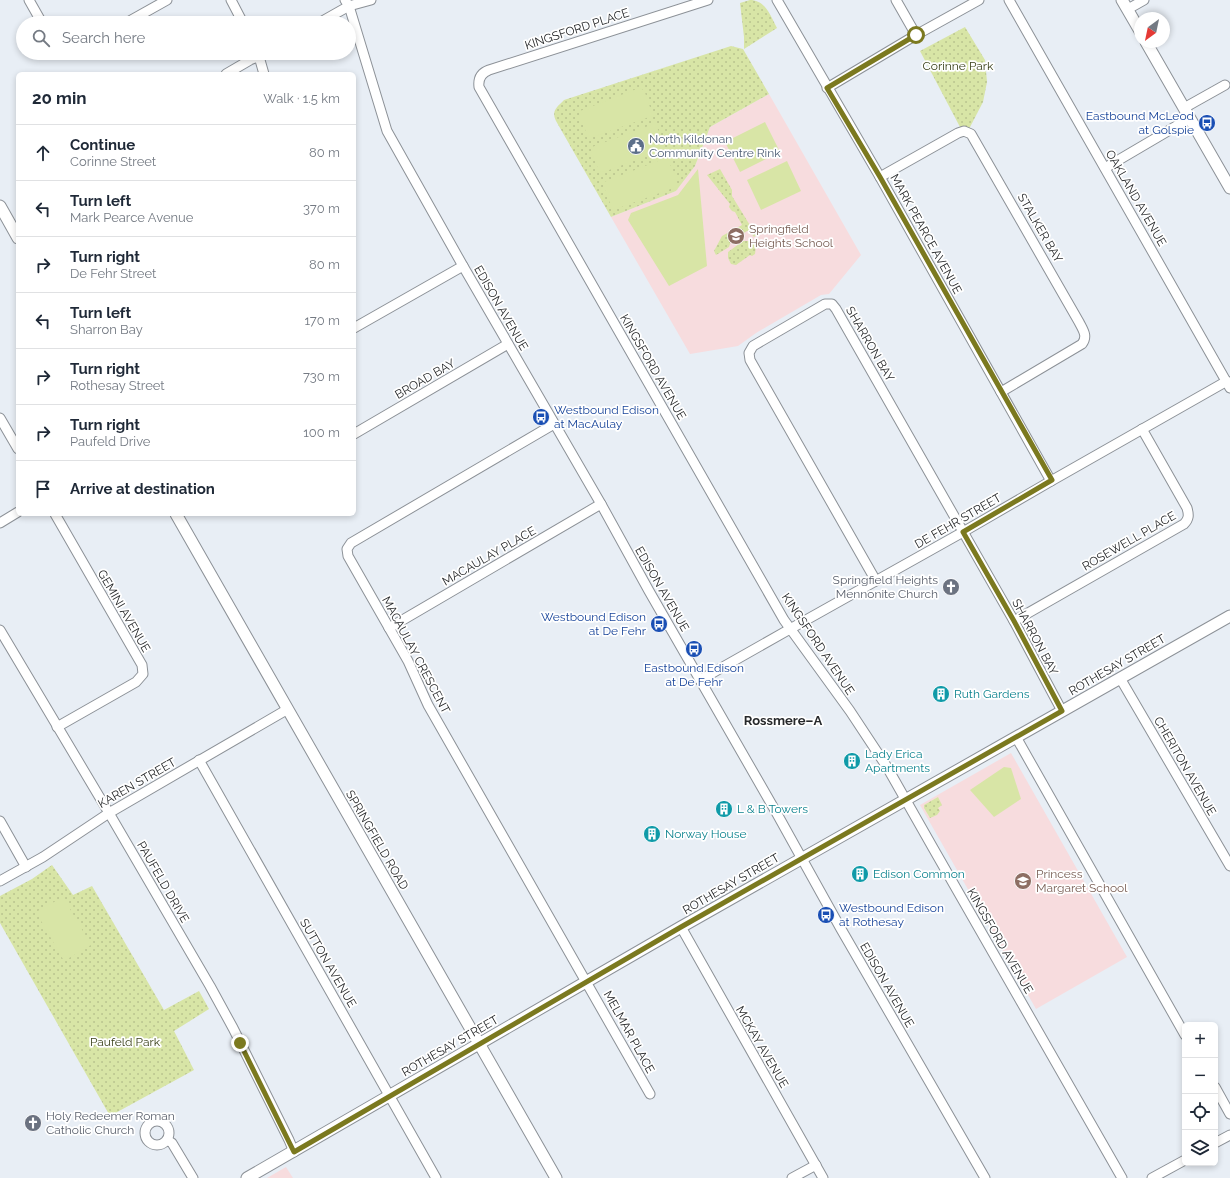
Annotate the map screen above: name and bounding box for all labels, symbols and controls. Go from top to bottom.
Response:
street label: KINGSFORD PLACE [523,5,631,53]
north arrow [1134,12,1170,48]
search box [16,16,356,60]
route start [907,26,925,44]
icon: search [30,27,52,49]
text: Search here [62,29,145,47]
park label: Corinne Park [923,59,994,73]
text: 20 min [32,88,87,108]
text: Walk · 1.5 km [263,91,340,106]
place label: Eastbound McLeod at Golspie [1086,109,1194,137]
bus stop icon: Eastbound McLeod at Golspie [1197,113,1217,133]
place label: North Kildonan Community Centre Rink [649,132,781,160]
text: Continue [70,136,135,154]
public building icon: North Kildonan Community Centre Rink [626,136,646,156]
icon: ahead [32,142,54,164]
text: 80 m [309,145,340,160]
street label: OAKLAND AVENUE [1103,147,1169,249]
text: Corinne Street [70,154,156,169]
street label: MARK PEARCE AVENUE [887,172,965,296]
street label: STALKER BAY [1015,191,1066,265]
text: Turn left [70,192,131,210]
icon: left [32,198,54,220]
text: 370 m [303,201,340,216]
text: Mark Pearce Avenue [70,210,193,225]
place label: Springfield Heights School [749,222,834,250]
school or university icon: Springfield Heights School [726,226,746,246]
text: Turn right [70,248,140,266]
icon: right [32,254,54,276]
text: 80 m [309,257,340,272]
street label: EDISON AVENUE [471,263,531,353]
text: De Fehr Street [70,266,156,281]
text: Turn left [70,304,131,322]
street label: SHARRON BAY [843,304,897,384]
icon: left [32,310,54,332]
street label: KINGSFORD AVENUE [617,312,689,422]
text: 170 m [304,313,340,328]
text: Sharron Bay [70,322,143,337]
street label: BROAD BAY [392,356,458,402]
text: Turn right [70,360,140,378]
icon: right [32,366,54,388]
text: 730 m [303,369,340,384]
text: Rothesay Street [70,378,165,393]
place label: Westbound Edison at MacAulay [554,403,659,431]
bus stop icon: Westbound Edison at MacAulay [531,407,551,427]
text: Turn right [70,416,140,434]
icon: right [32,422,54,444]
text: 100 m [303,425,340,440]
text: Paufeld Drive [70,434,151,449]
icon: arrive [32,478,54,500]
text: Arrive at destination [70,480,215,498]
street label: DE FEHR STREET [912,490,1004,551]
street label: ROSEWELL PLACE [1080,508,1178,574]
street label: MACAULAY PLACE [440,524,538,588]
street label: EDISON AVENUE [632,544,692,634]
street label: GEMINI AVENUE [95,567,153,655]
place label: Springfield Heights Mennonite Church [833,573,938,601]
church icon: Springfield Heights Mennonite Church [941,577,961,597]
street label: KINGSFORD AVENUE [779,591,857,697]
street label: MACAULAY CRESCENT [379,594,453,717]
street label: SHARRON BAY [1009,597,1061,678]
place label: Westbound Edison at De Fehr [541,610,647,638]
bus stop icon: Westbound Edison at De Fehr [649,614,669,634]
street label: ROTHESAY STREET [1066,631,1168,698]
bus stop icon: Eastbound Edison at De Fehr [684,639,704,659]
place label: Eastbound Edison at De Fehr [644,661,744,689]
building icon: Ruth Gardens [931,684,951,704]
place label: Ruth Gardens [954,687,1030,701]
district label: Rossmere–A [744,713,822,728]
street label: CHERITON AVENUE [1151,714,1219,818]
place label: Lady Erica Apartments [865,747,930,775]
building icon: Lady Erica Apartments [842,751,862,771]
street label: KAREN STREET [96,755,179,811]
street label: SPRINGFIELD ROAD [343,788,411,893]
building icon: L & B Towers [714,799,734,819]
place label: L & B Towers [737,802,808,816]
building icon: Norway House [642,824,662,844]
place label: Norway House [665,827,747,841]
street label: PAUFELD DRIVE [134,839,192,925]
street label: ROTHESAY STREET [680,850,782,917]
building icon: Edison Common [850,864,870,884]
place label: Edison Common [873,867,965,881]
place label: Princess Margaret School [1036,867,1128,895]
school or university icon: Princess Margaret School [1013,871,1033,891]
street label: KINGSFORD AVENUE [964,886,1036,996]
place label: Westbound Edison at Rothesay [839,901,944,929]
bus stop icon: Westbound Edison at Rothesay [816,905,836,925]
street label: SUTTON AVENUE [297,916,359,1010]
street label: EDISON AVENUE [857,940,917,1030]
street label: MELMAR PLACE [601,988,657,1076]
street label: MCKAY AVENUE [733,1004,791,1090]
street label: ROTHESAY STREET [399,1012,501,1079]
map controls [1182,1022,1218,1166]
button: + [1182,1022,1218,1058]
route end [231,1034,249,1052]
park label: Paufeld Park [90,1035,161,1049]
button: − [1182,1058,1218,1094]
button: locate [1182,1094,1218,1130]
place label: Holy Redeemer Roman Catholic Church [46,1109,175,1137]
church icon: Holy Redeemer Roman Catholic Church [23,1113,43,1133]
button: layers [1182,1130,1218,1166]

